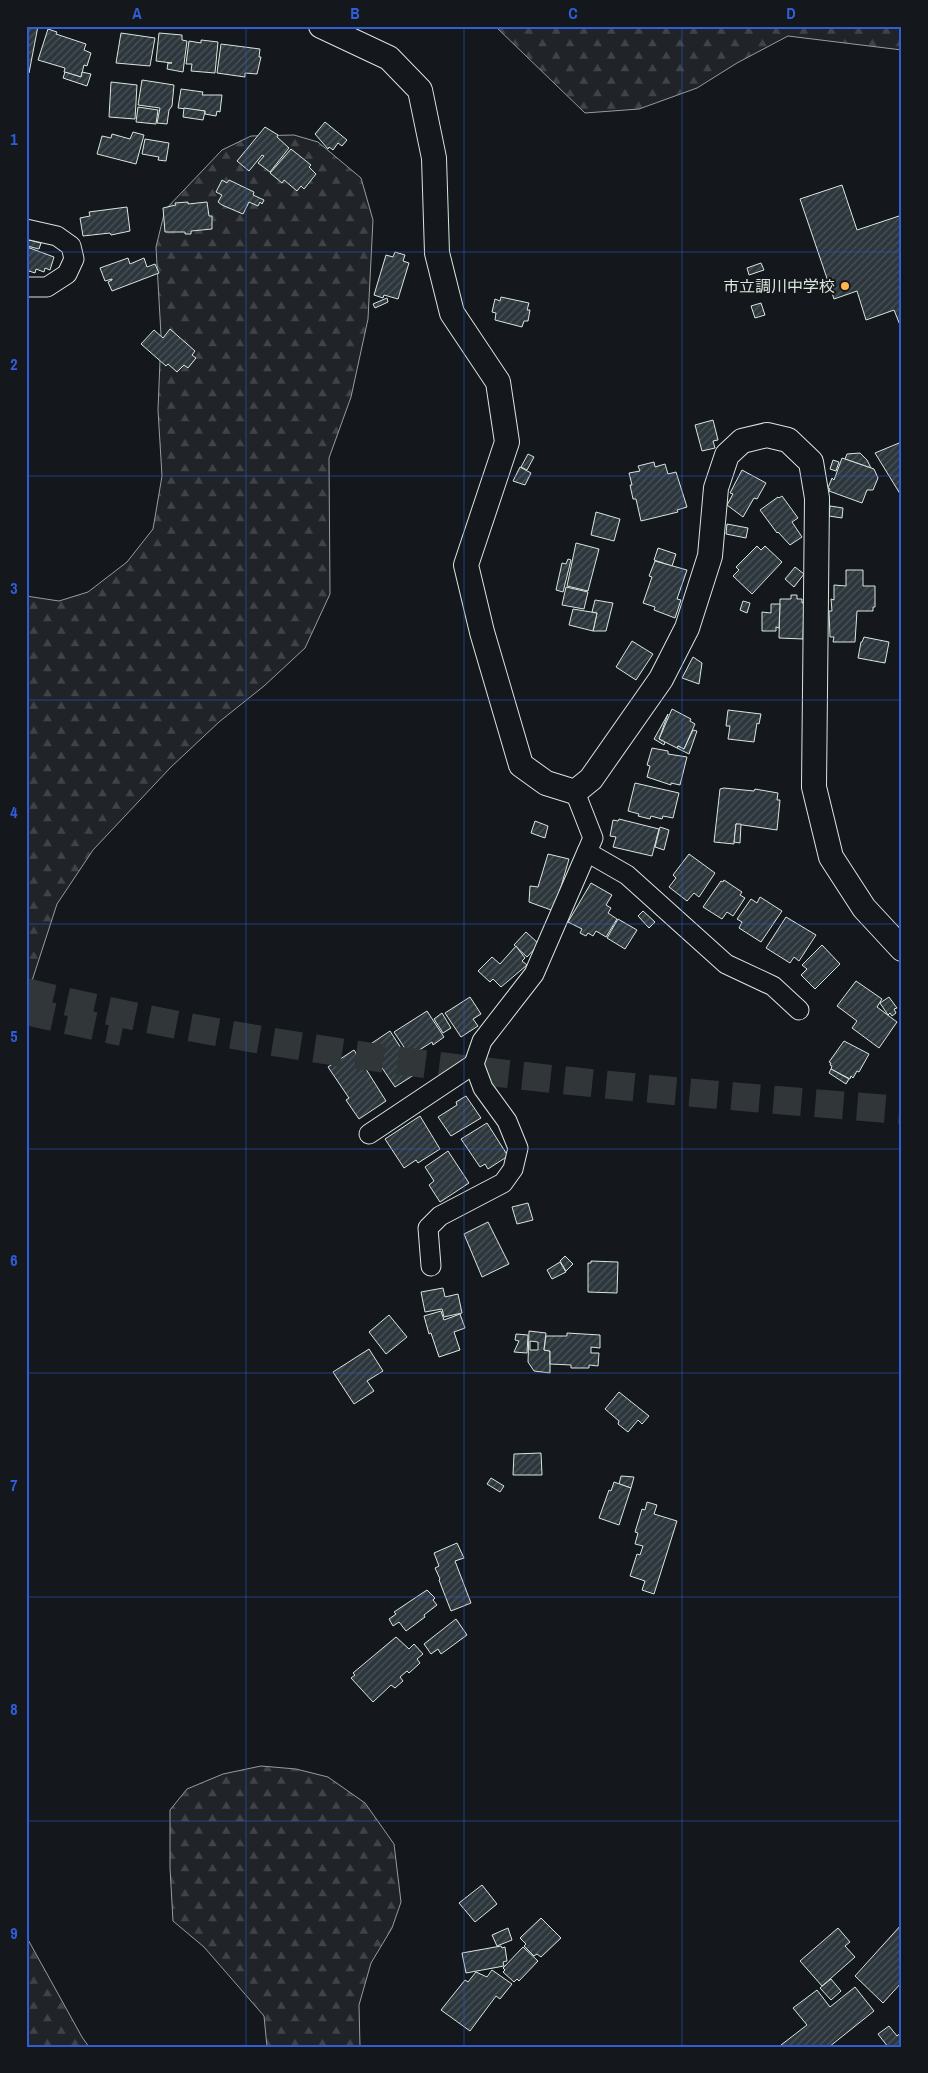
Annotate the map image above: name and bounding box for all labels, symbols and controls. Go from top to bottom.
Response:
text: A [132,2,142,24]
text: B [350,2,360,24]
text: C [568,2,578,24]
text: D [786,2,796,24]
text: 1 [10,128,18,150]
place label: 市立調川中学校 [723,275,835,297]
marker: 市立調川中学校 [839,280,851,292]
text: 2 [10,353,18,375]
text: 3 [10,577,18,599]
text: 4 [10,801,18,823]
text: 5 [10,1025,18,1047]
text: 6 [10,1249,18,1271]
text: 7 [10,1474,18,1496]
text: 8 [10,1698,18,1720]
text: 9 [10,1922,18,1944]

